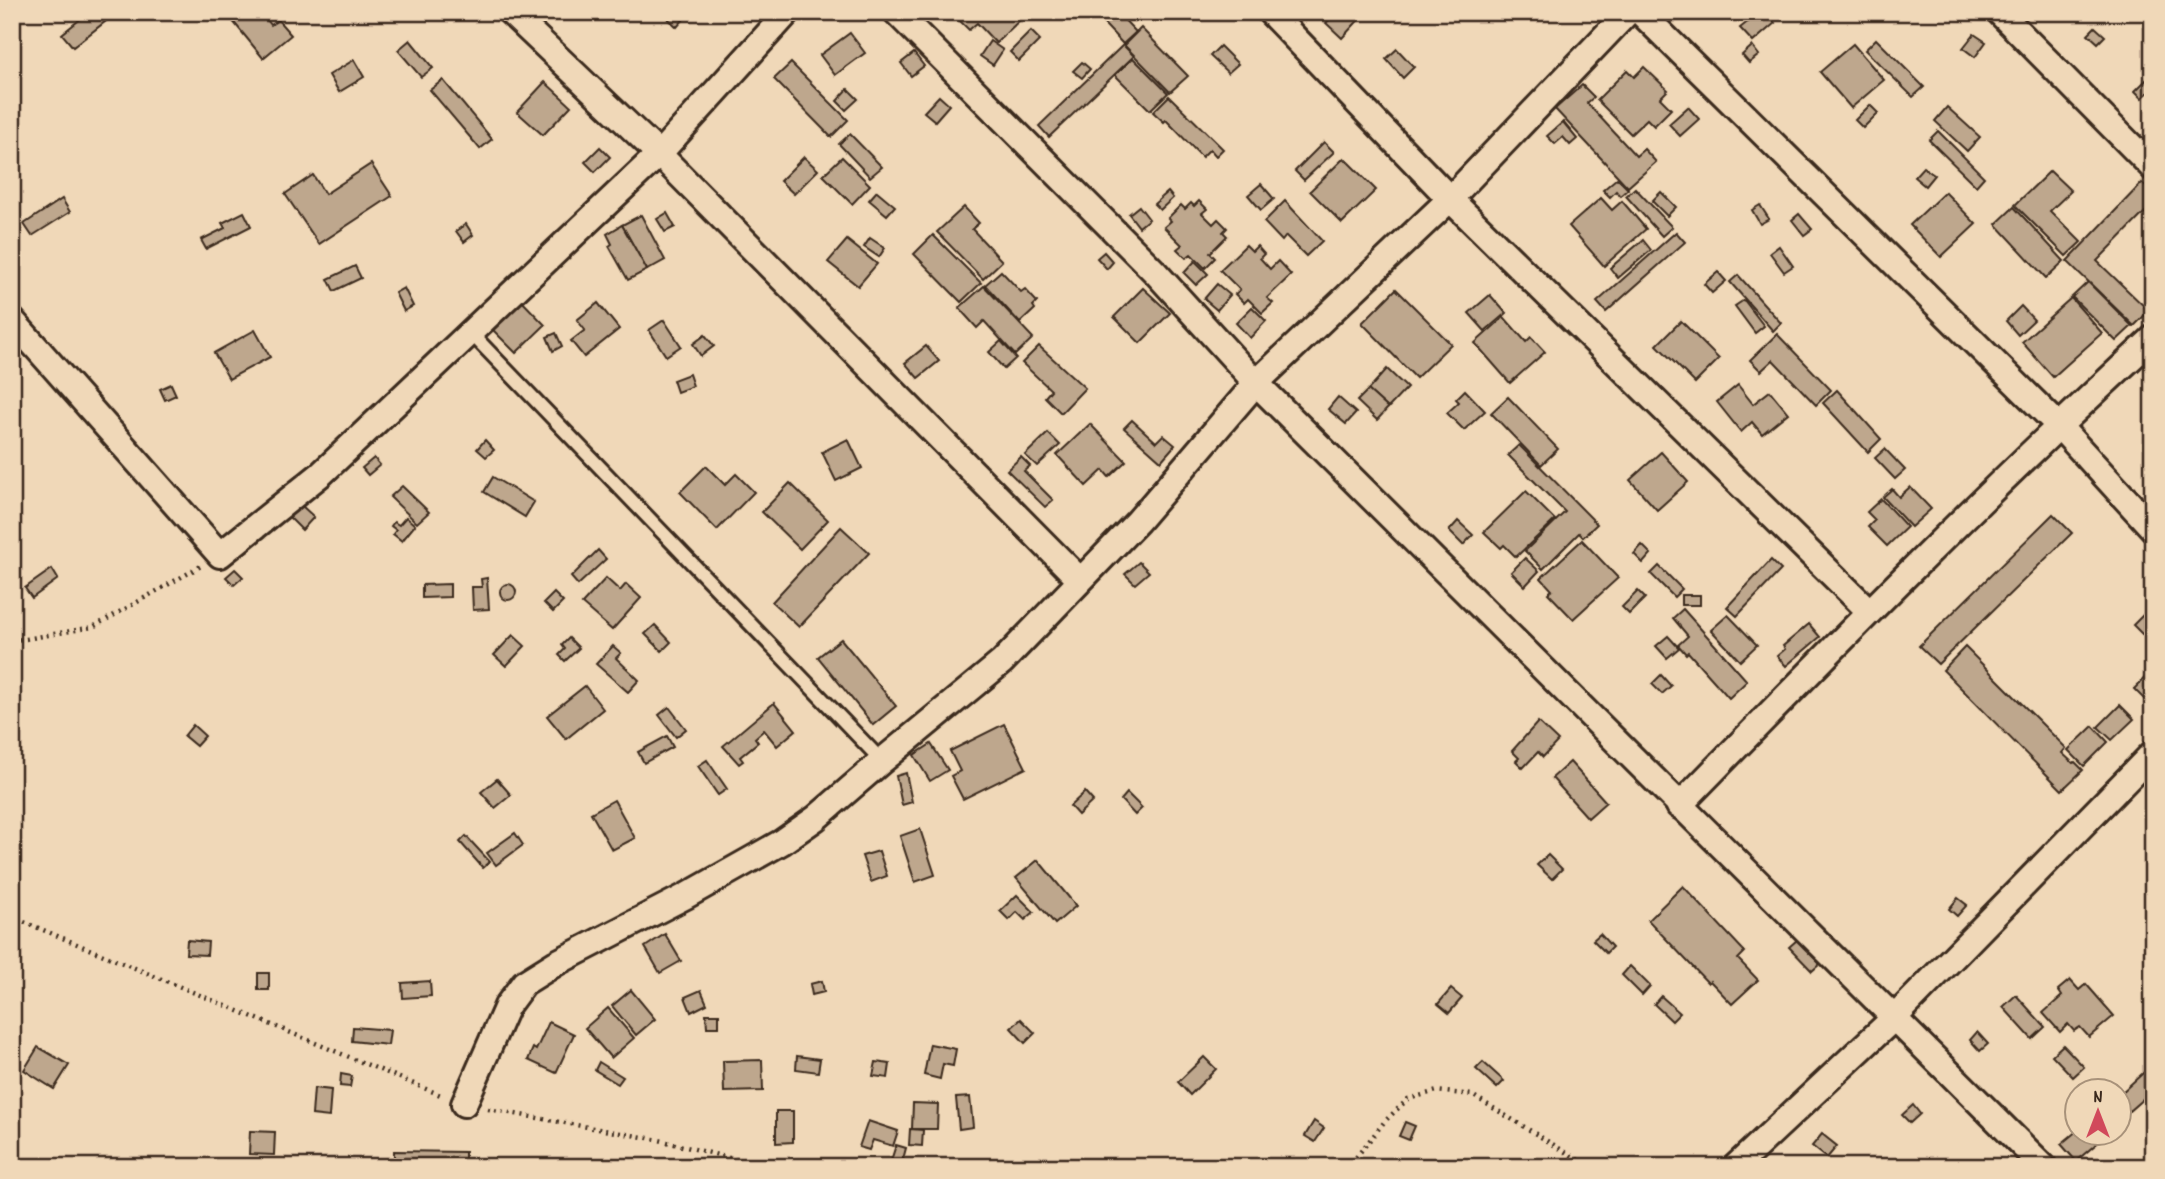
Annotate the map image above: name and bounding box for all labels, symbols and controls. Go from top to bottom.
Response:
north arrow [2064,1078,2134,1148]
text: N [2093,1085,2103,1112]

